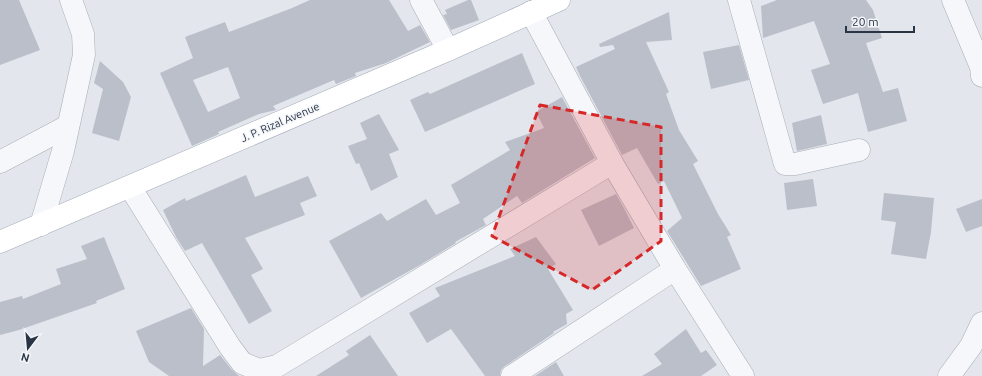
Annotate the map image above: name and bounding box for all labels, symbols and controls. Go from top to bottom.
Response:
scale bar [846,8,914,34]
text: 20 m [852,15,879,28]
street label: J. P. Rizal Avenue [239,100,321,144]
north arrow [8,328,48,368]
text: N [20,351,31,365]

